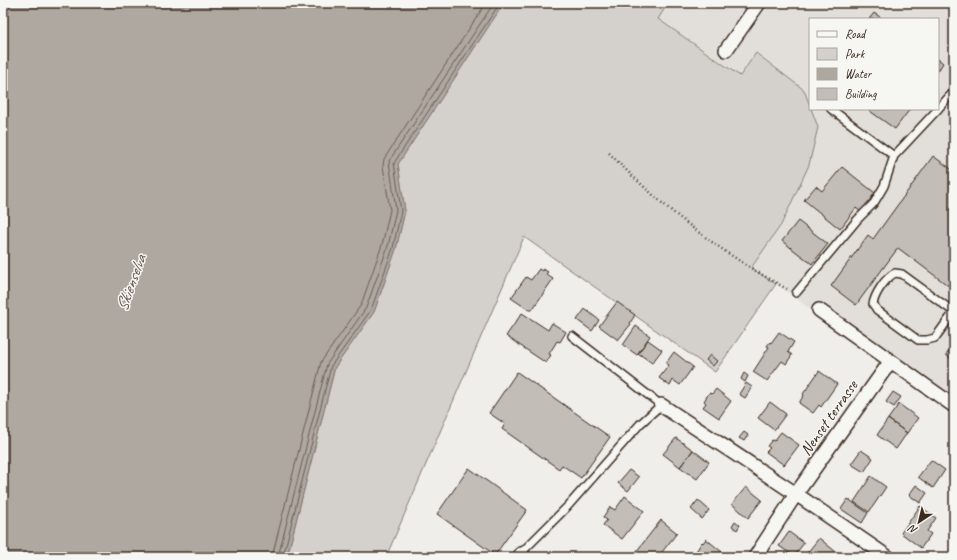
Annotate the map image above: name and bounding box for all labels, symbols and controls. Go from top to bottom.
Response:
legend [809,18,939,110]
text: Road [845,26,867,42]
text: Park [845,46,866,62]
text: Water [845,66,873,82]
text: Building [845,86,877,102]
water label: Skienselva [111,250,151,314]
street label: Nenset terrasse [796,375,863,459]
north arrow [899,502,939,542]
text: N [905,521,920,538]

